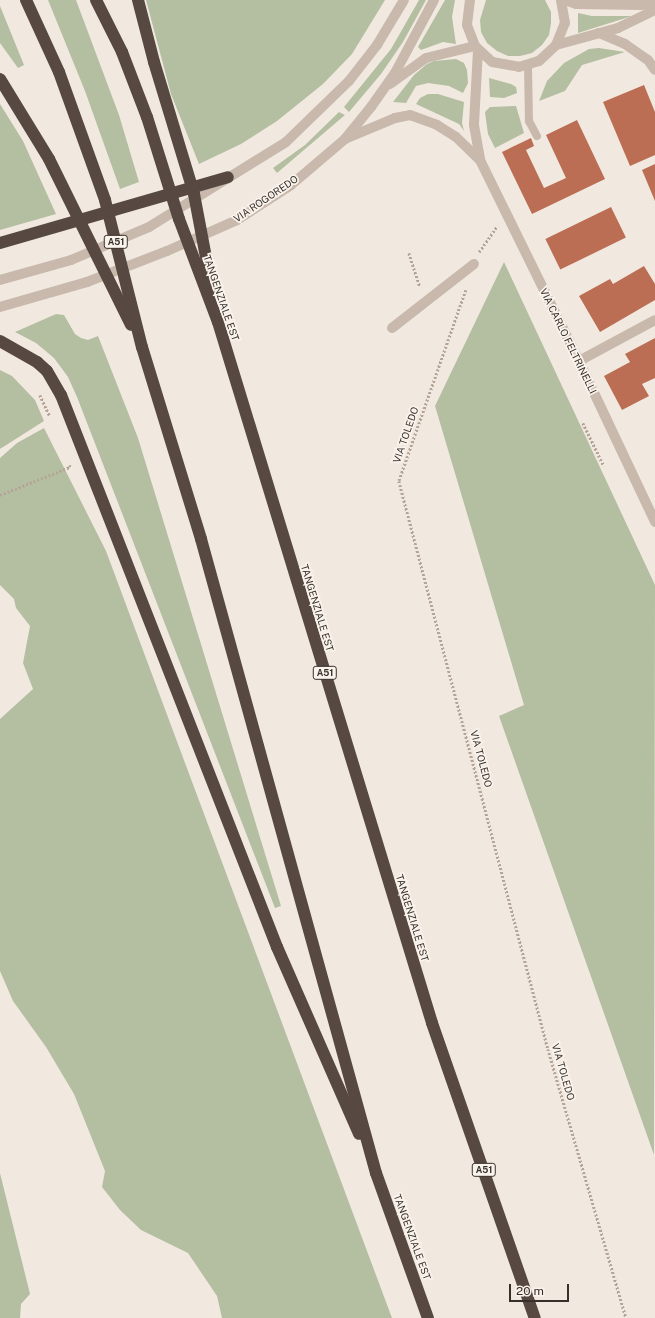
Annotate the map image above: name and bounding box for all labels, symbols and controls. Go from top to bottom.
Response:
street label: VIA ROGOREDO [232,173,300,225]
road number: A51 [103,235,129,249]
street label: TANGENZIALE EST [201,253,241,343]
street label: VIA CARLO FELTRINELLI [537,286,599,396]
street label: VIA TOLEDO [391,405,421,465]
street label: TANGENZIALE EST [298,563,336,653]
road number: A51 [312,666,338,680]
street label: VIA TOLEDO [468,729,494,789]
street label: TANGENZIALE EST [393,873,431,963]
street label: VIA TOLEDO [549,1042,577,1102]
road number: A51 [471,1163,497,1177]
street label: TANGENZIALE EST [391,1193,433,1281]
scale bar [511,1276,571,1302]
text: 20 m [516,1284,544,1298]

